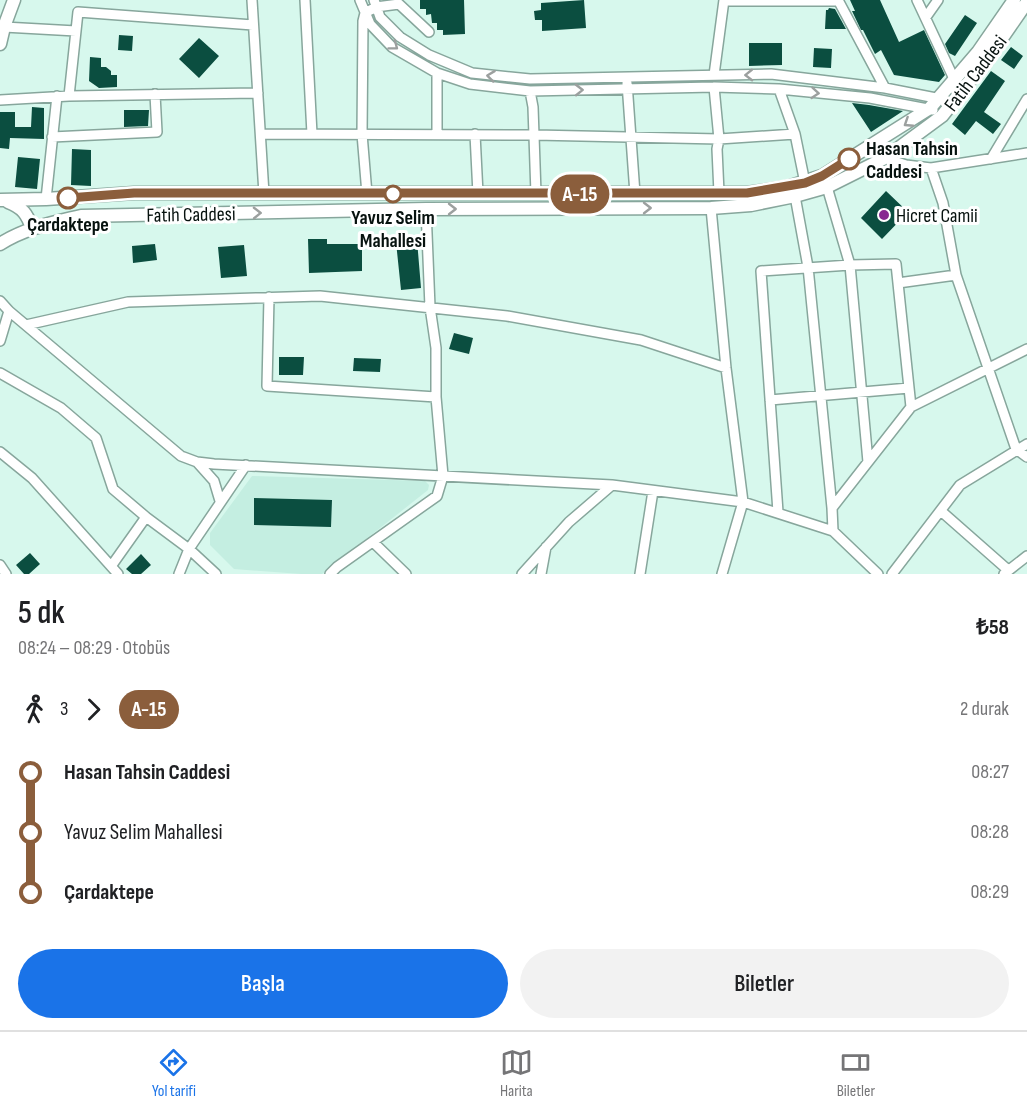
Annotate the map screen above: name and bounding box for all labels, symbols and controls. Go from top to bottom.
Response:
street label: Fatih Caddesi [939,31,1012,116]
one-way arrow [387,39,398,50]
one-way arrow [745,68,754,81]
one-way arrow [487,70,496,82]
one-way arrow [574,84,583,96]
one-way arrow [811,86,820,99]
one-way arrow [904,115,914,127]
place label: Hasan Tahsin Caddesi [866,137,958,184]
marker: Hasan Tahsin Caddesi [838,148,860,170]
line badge: A-15 [538,174,622,214]
text: A-15 [562,182,598,207]
marker: Yavuz Selim Mahallesi [384,185,402,203]
marker: Çardaktepe [57,187,79,209]
street label: Fatih Caddesi [146,202,236,228]
one-way arrow [642,202,651,214]
one-way arrow [447,203,456,215]
place label: Hicret Camii [896,204,978,228]
one-way arrow [252,206,261,219]
place label: Yavuz Selim Mahallesi [351,206,435,253]
marker: Hicret Camii [877,208,891,222]
place label: Çardaktepe [27,213,109,237]
text: 5 dk [18,593,65,633]
text: ₺58 [976,614,1009,641]
text: 08:24 – 08:29 · Otobüs [18,636,170,660]
icon: walk [18,693,51,726]
icon: forward [77,693,110,726]
text: 3 [60,697,68,721]
text: A-15 [131,697,167,722]
text: 2 durak [960,697,1009,721]
text: Hasan Tahsin Caddesi [64,759,230,786]
text: 08:27 [971,760,1009,784]
text: Yavuz Selim Mahallesi [64,819,223,846]
text: 08:28 [971,820,1009,844]
text: Çardaktepe [64,879,154,906]
text: 08:29 [970,880,1009,904]
button: Başla [18,949,508,1018]
button: Biletler [520,949,1009,1018]
tab: Yol tarifi [152,1046,196,1101]
tab: Harita [500,1046,533,1101]
tab: Biletler [837,1046,875,1101]

